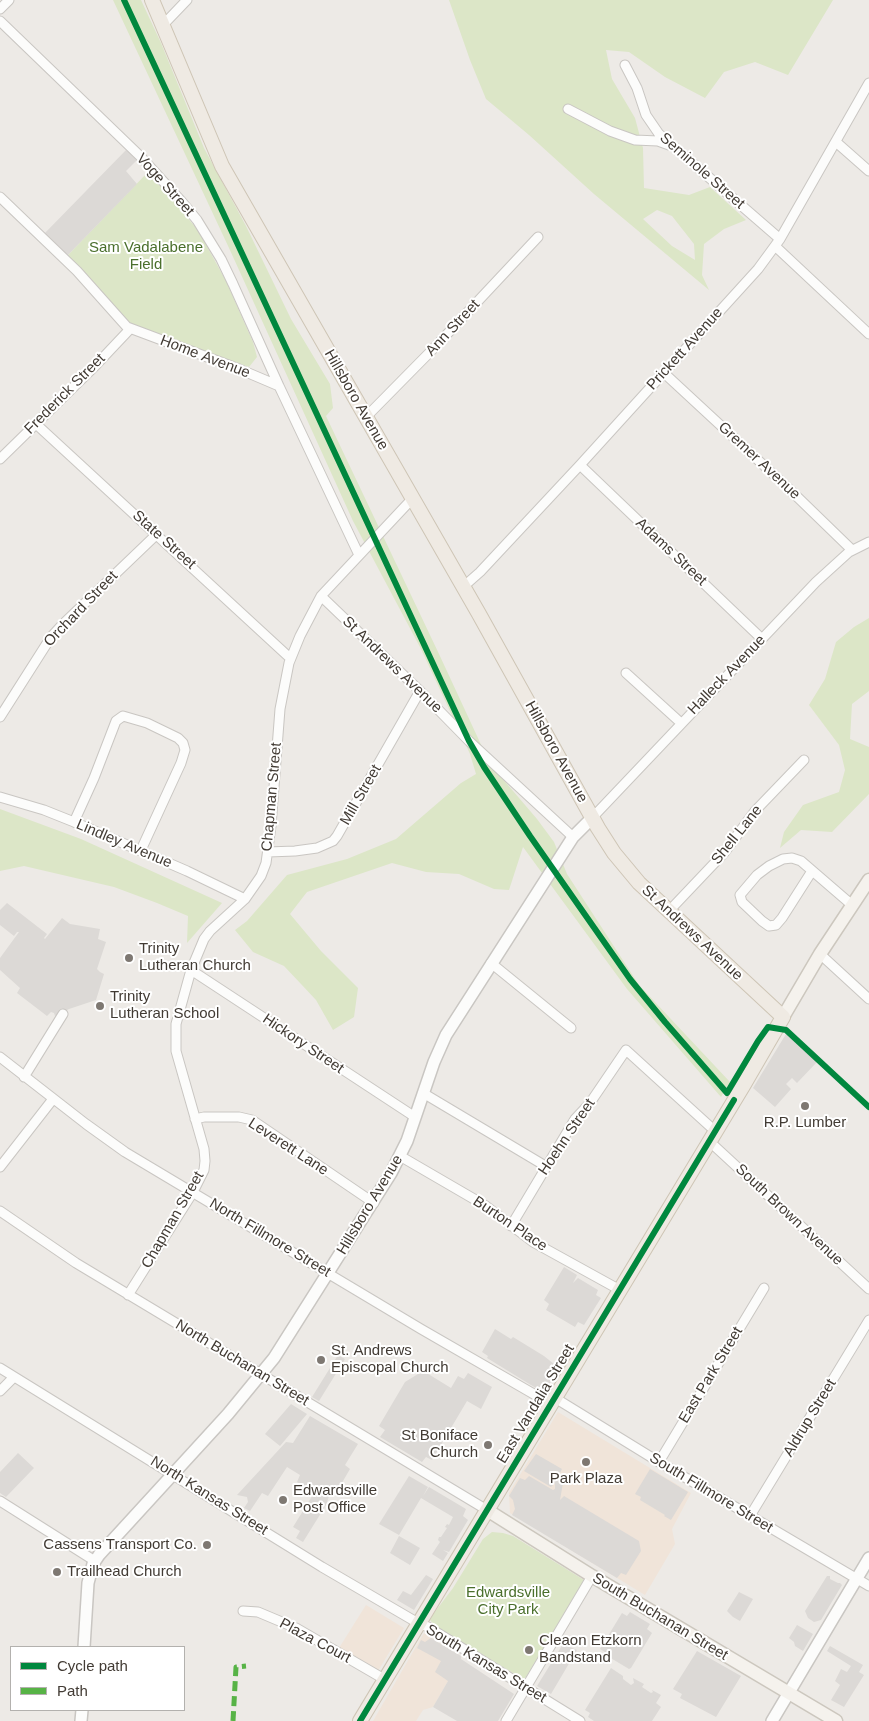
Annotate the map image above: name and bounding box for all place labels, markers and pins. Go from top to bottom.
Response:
place label: Trinity Lutheran Church [139,940,251,975]
marker: Trinity Lutheran Church [123,952,135,964]
place label: Trinity Lutheran School [110,988,219,1023]
marker: Trinity Lutheran School [94,1000,106,1012]
marker: R.P. Lumber [799,1100,811,1112]
place label: R.P. Lumber [764,1114,846,1132]
place label: St. Andrews Episcopal Church [331,1342,449,1377]
marker: St. Andrews Episcopal Church [315,1354,327,1366]
place label: St Boniface Church [401,1427,478,1462]
marker: St Boniface Church [482,1439,494,1451]
marker: Park Plaza [580,1456,592,1468]
place label: Park Plaza [550,1470,622,1488]
place label: Edwardsville Post Office [293,1482,377,1517]
marker: Edwardsville Post Office [277,1494,289,1506]
place label: Cassens Transport Co. [43,1536,197,1554]
marker: Cassens Transport Co. [201,1539,213,1551]
place label: Trailhead Church [67,1563,181,1581]
marker: Trailhead Church [51,1566,63,1578]
place label: Cleaon Etzkorn Bandstand [539,1632,642,1667]
marker: Cleaon Etzkorn Bandstand [523,1644,535,1656]

